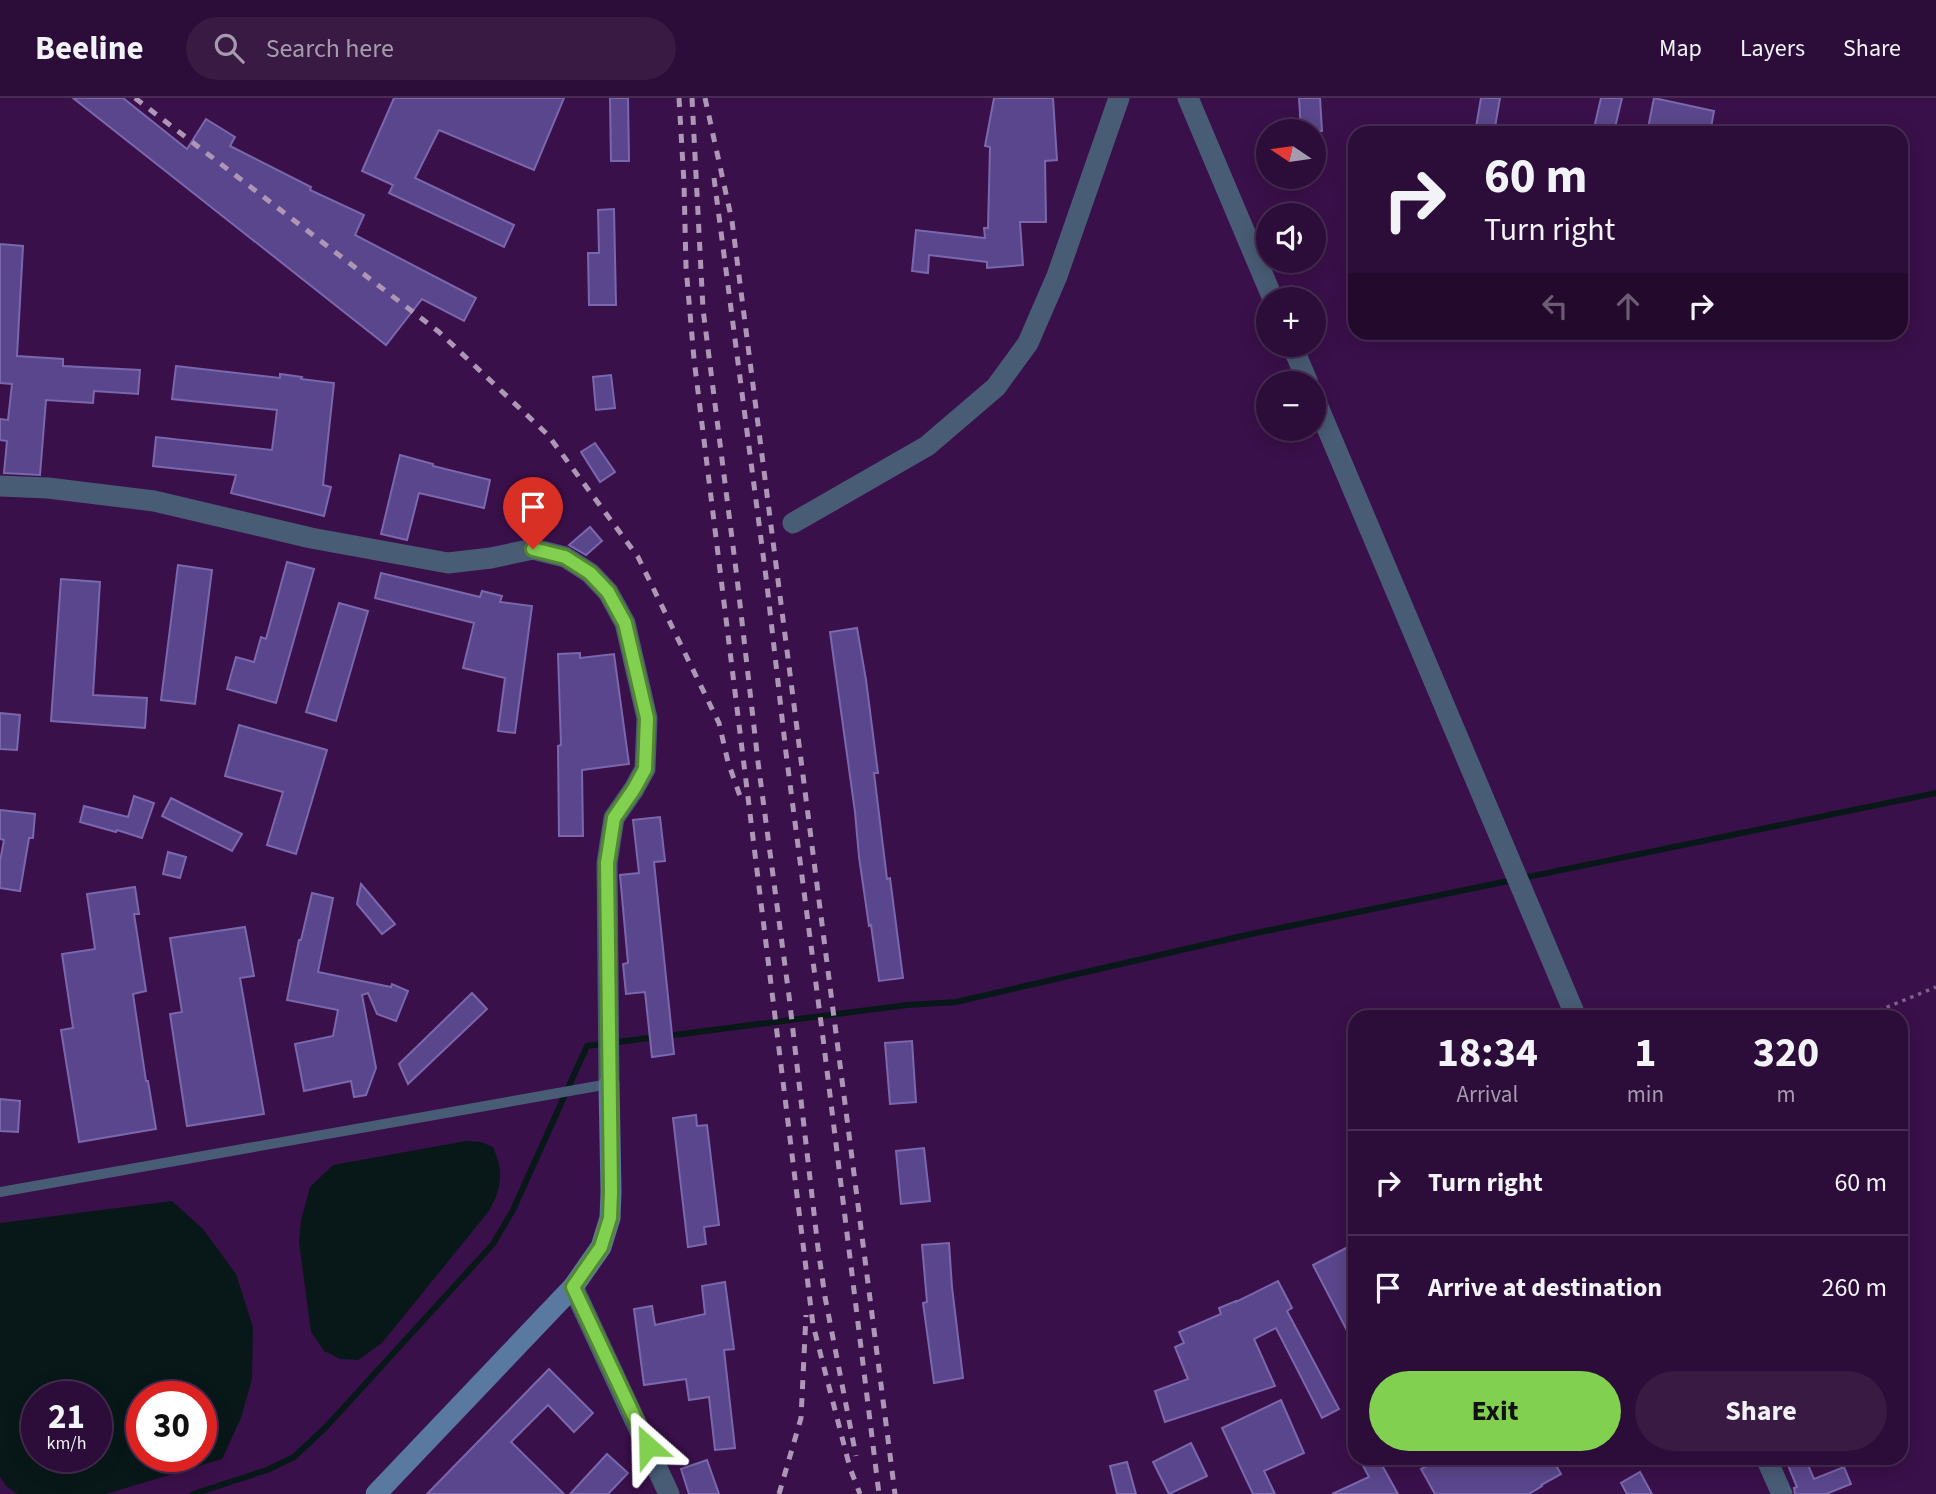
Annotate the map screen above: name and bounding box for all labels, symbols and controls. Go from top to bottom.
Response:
search box [186,17,676,80]
text: Beeline [35,25,144,72]
icon: search [210,29,248,67]
text: Search here [266,30,394,67]
text: Map [1659,31,1702,66]
text: Layers [1740,31,1805,66]
text: Share [1843,31,1901,66]
north arrow [1256,119,1326,189]
map controls [1256,119,1326,441]
text: 60 m [1484,142,1588,212]
icon: right [1369,154,1460,245]
button: sound [1256,203,1326,273]
text: Turn right [1484,207,1615,253]
button: + [1256,287,1326,357]
icon: left [1536,287,1574,325]
icon: ahead [1609,287,1647,325]
icon: right [1682,287,1720,325]
button: − [1256,371,1326,441]
pin [503,477,563,549]
icon: arrive [514,488,552,526]
text: 18:34 [1437,1023,1538,1083]
text: 1 [1634,1023,1656,1083]
text: 320 [1753,1023,1819,1083]
text: Arrival [1456,1078,1518,1111]
text: min [1627,1078,1664,1111]
text: m [1776,1078,1796,1111]
icon: right [1369,1164,1407,1202]
text: Turn right [1428,1164,1543,1201]
text: 60 m [1834,1164,1887,1201]
icon: arrive [1369,1269,1407,1307]
text: Arrive at destination [1428,1269,1662,1306]
text: 260 m [1821,1269,1887,1306]
button: Exit [1369,1371,1621,1451]
button: Share [1635,1371,1887,1451]
speed limit sign: 30 [126,1381,217,1472]
text: 21 [48,1392,85,1442]
position arrow [611,1409,685,1483]
text: km/h [47,1431,86,1456]

